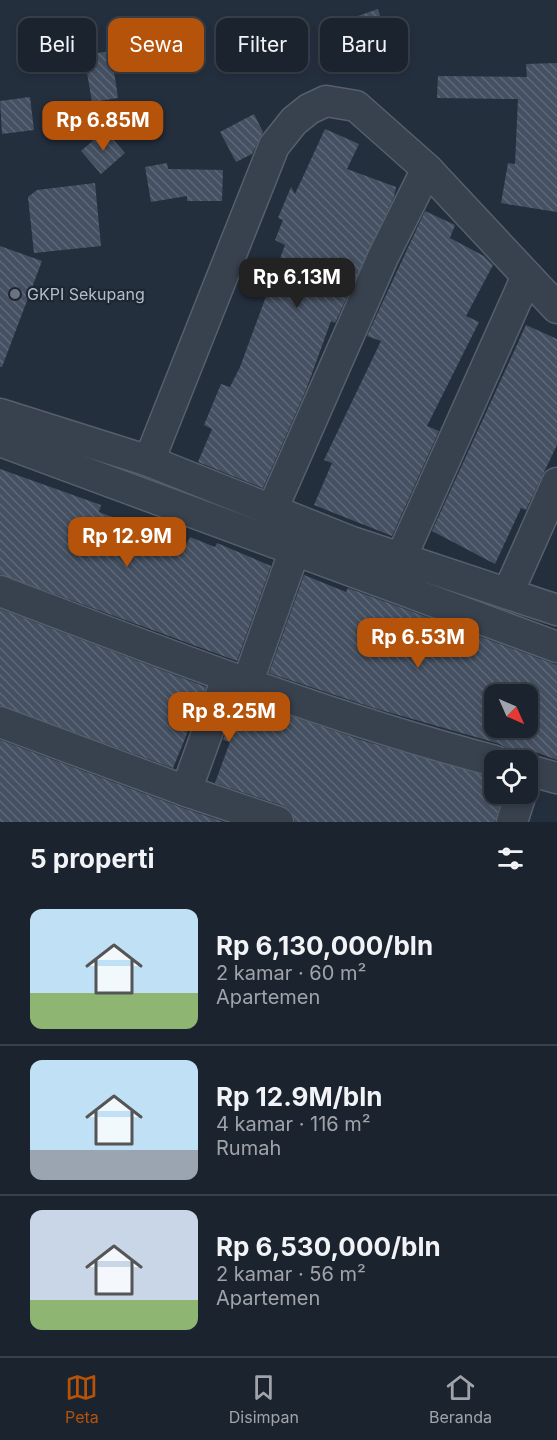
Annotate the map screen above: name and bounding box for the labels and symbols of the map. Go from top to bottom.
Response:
pin: Rp 6.85M [41,101,165,152]
pin: Rp 6.13M [235,258,359,309]
place label: GKPI Sekupang [27,284,145,304]
marker: GKPI Sekupang [8,287,22,301]
pin: Rp 12.9M [65,517,189,568]
pin: Rp 6.53M [356,618,480,669]
north arrow [484,684,538,738]
pin: Rp 8.25M [167,692,291,743]

